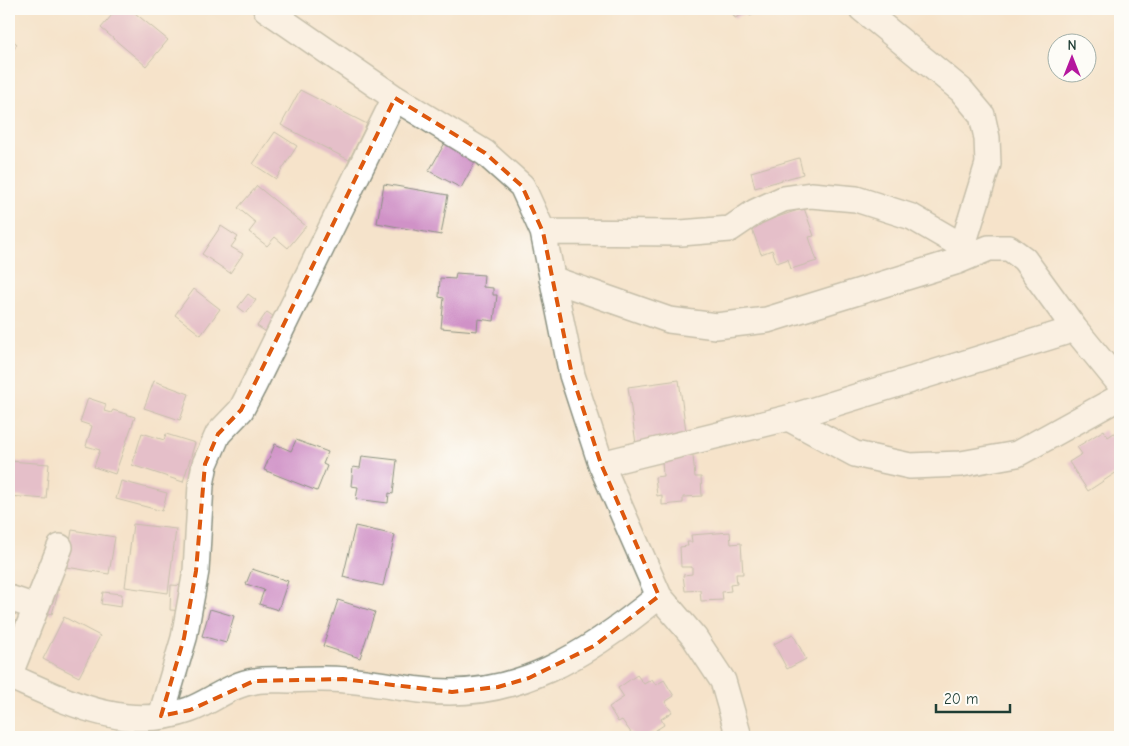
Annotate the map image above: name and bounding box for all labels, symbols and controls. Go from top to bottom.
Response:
north arrow [1046,32,1096,82]
text: N [1067,37,1077,54]
scale bar [936,681,1010,713]
text: 20 m [944,690,978,708]

